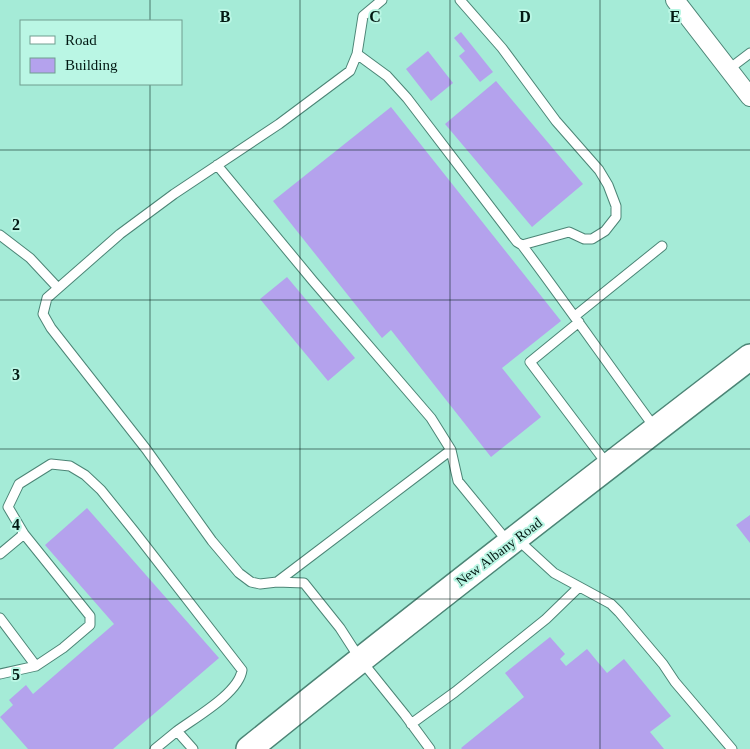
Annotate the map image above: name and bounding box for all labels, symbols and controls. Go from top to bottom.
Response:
text: B [220,8,231,25]
text: C [369,8,381,25]
text: D [519,8,531,25]
text: E [670,8,680,25]
legend [20,20,182,85]
text: Road [65,32,97,48]
text: Building [65,57,118,73]
text: 2 [12,216,20,233]
text: 3 [12,366,20,383]
street label: New Albany Road [453,515,545,589]
text: 4 [12,516,20,533]
text: 5 [12,666,20,683]

